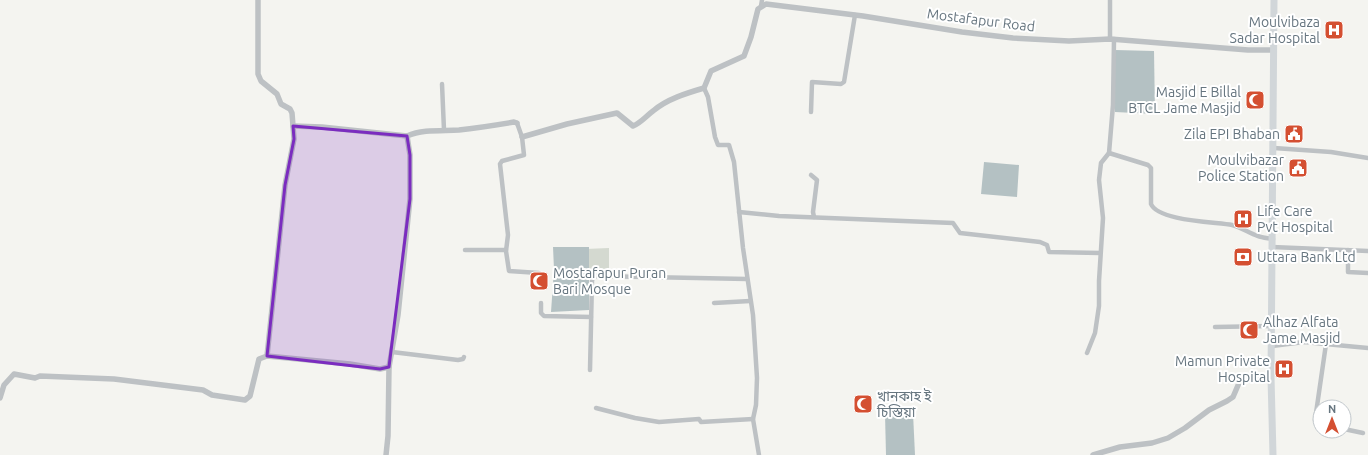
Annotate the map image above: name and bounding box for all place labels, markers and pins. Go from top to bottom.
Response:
place label: Moulvibaza Sadar Hospital [1230,14,1320,46]
hospital icon: Moulvibaza Sadar Hospital [1323,19,1345,41]
place label: Masjid E Billal BTCL Jame Masjid [1128,84,1241,116]
mosque icon: Masjid E Billal BTCL Jame Masjid [1244,89,1266,111]
public building icon: Zila EPI Bhaban [1283,123,1305,145]
place label: Zila EPI Bhaban [1184,126,1280,142]
place label: Moulvibazar Police Station [1198,152,1285,184]
public building icon: Moulvibazar Police Station [1287,157,1309,179]
place label: Life Care Pvt Hospital [1257,203,1333,235]
hospital icon: Life Care Pvt Hospital [1232,208,1254,230]
bank icon: Uttara Bank Ltd [1232,246,1254,268]
place label: Uttara Bank Ltd [1257,249,1356,265]
place label: Mostafapur Puran Bari Mosque [553,265,666,297]
mosque icon: Mostafapur Puran Bari Mosque [528,270,550,292]
place label: Alhaz Alfata Jame Masjid [1263,314,1341,346]
mosque icon: Alhaz Alfata Jame Masjid [1238,319,1260,341]
place label: Mamun Private Hospital [1175,353,1270,385]
hospital icon: Mamun Private Hospital [1273,358,1295,380]
place label: খানকাহ ই চিস্তিয়া [876,388,932,420]
mosque icon: খানকাহ ই চিস্তিয়া [852,393,874,415]

